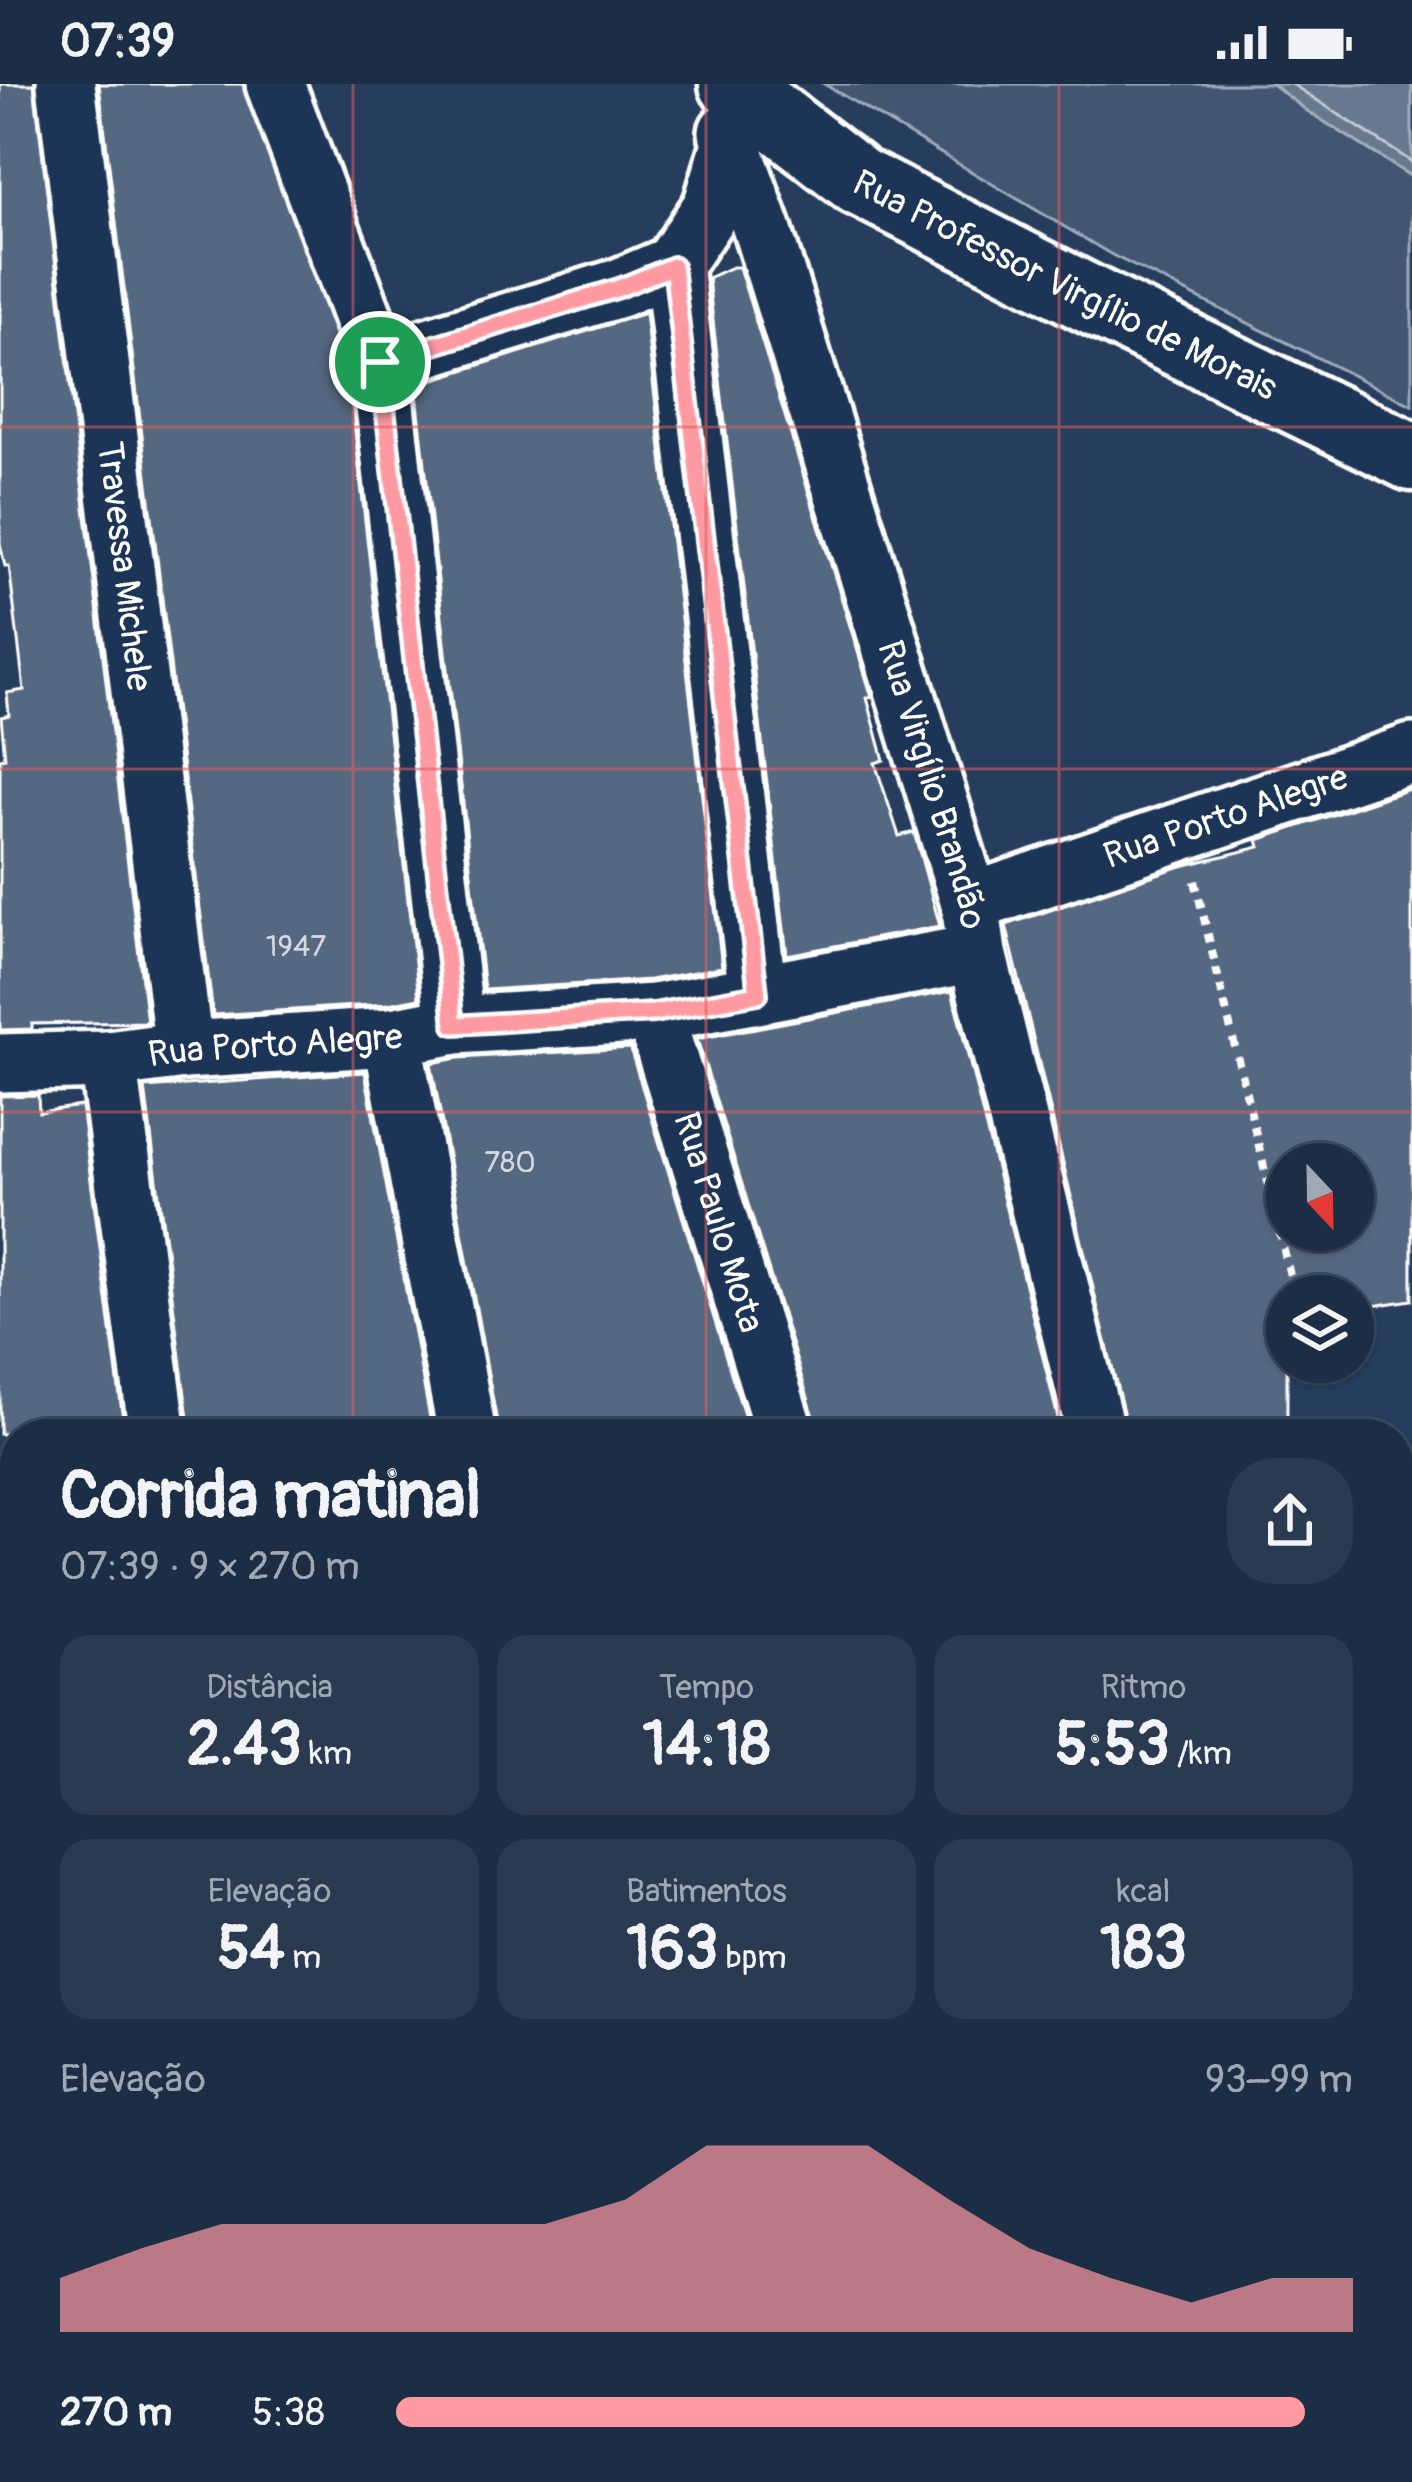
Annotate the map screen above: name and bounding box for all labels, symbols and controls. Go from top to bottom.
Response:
text: 07:39 [60,14,175,70]
street label: Rua Professor Virgílio de Morais [845,160,1285,410]
pin [329,311,431,413]
icon: arrive [347,329,413,395]
street label: Travessa Michele [87,439,162,694]
street label: Rua Virgílio Brandão [868,635,996,932]
street label: Rua Porto Alegre [1098,754,1354,879]
house number: 1947 [266,928,326,965]
street label: Rua Porto Alegre [145,1013,407,1077]
street label: Rua Paulo Mota [664,1106,774,1338]
north arrow [1266,1143,1374,1251]
map controls [1266,1143,1374,1383]
house number: 780 [484,1144,536,1181]
button: layers [1266,1275,1374,1383]
text: Corrida matinal [60,1455,481,1538]
button: share [1227,1458,1353,1584]
text: 07:39 · 9 × 270 m [60,1542,360,1591]
text: Distância [206,1667,333,1708]
text: Tempo [659,1667,754,1708]
text: Ritmo [1101,1667,1186,1708]
text: 2.43 [187,1708,302,1783]
text: 14:18 [643,1708,770,1783]
text: 5:53 [1055,1708,1170,1783]
text: km [302,1733,352,1774]
text: /km [1170,1733,1232,1774]
text: Elevação [208,1871,331,1912]
text: Batimentos [626,1871,787,1912]
text: kcal [1117,1871,1170,1912]
text: 54 [218,1912,285,1987]
text: 163 [626,1912,718,1987]
text: 183 [1100,1912,1187,1987]
text: m [285,1937,321,1978]
text: bpm [718,1937,787,1978]
text: Elevação [60,2055,206,2104]
text: 93–99 m [1205,2055,1353,2104]
text: 270 m [60,2388,172,2437]
text: 5:38 [252,2388,325,2437]

